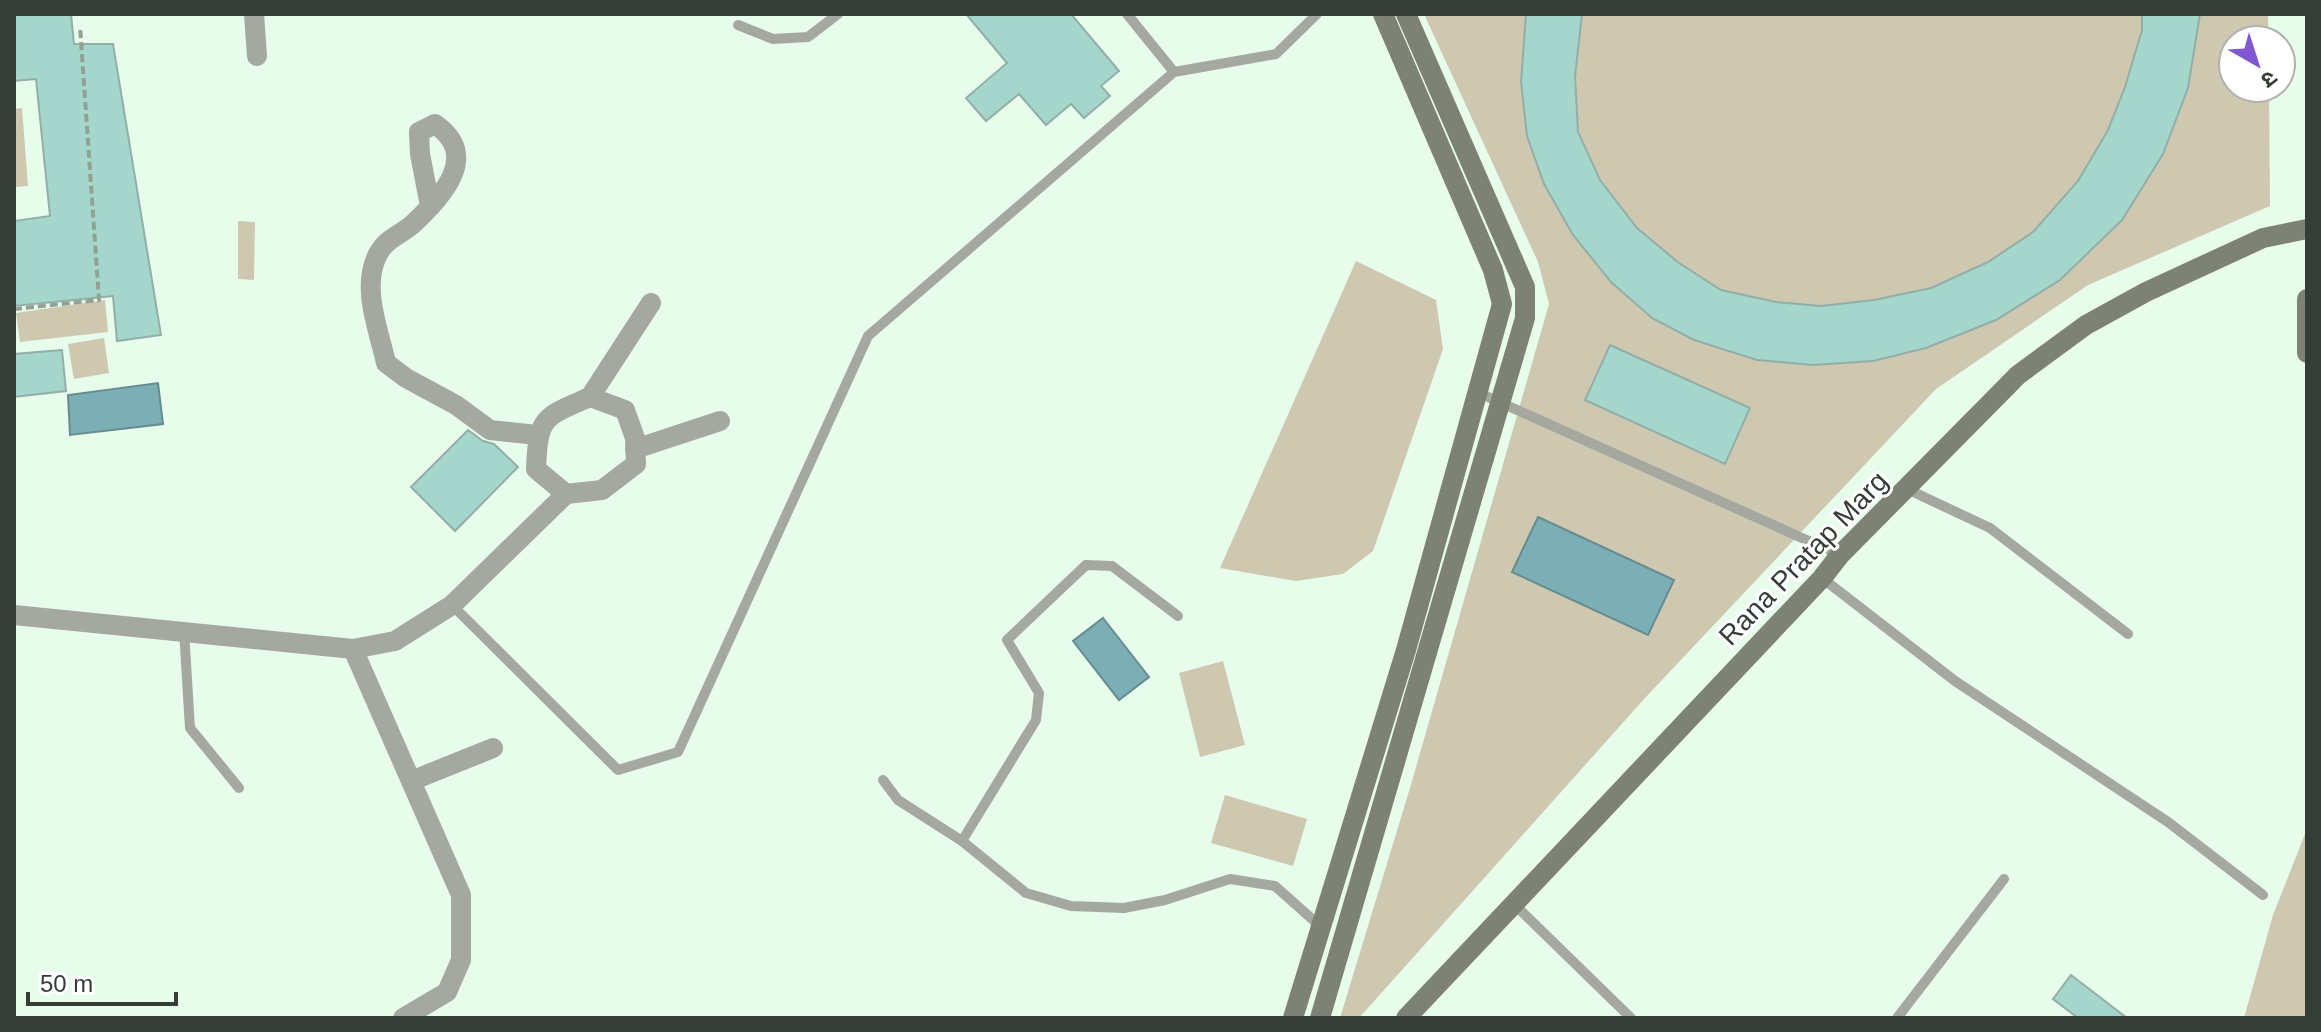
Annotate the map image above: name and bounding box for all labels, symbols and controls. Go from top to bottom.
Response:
north arrow [2217,24,2297,104]
text: उ [2256,65,2282,94]
street label: Rana Pratap Marg [1713,465,1894,651]
scale bar [28,956,176,1006]
text: 50 m [40,970,93,997]

